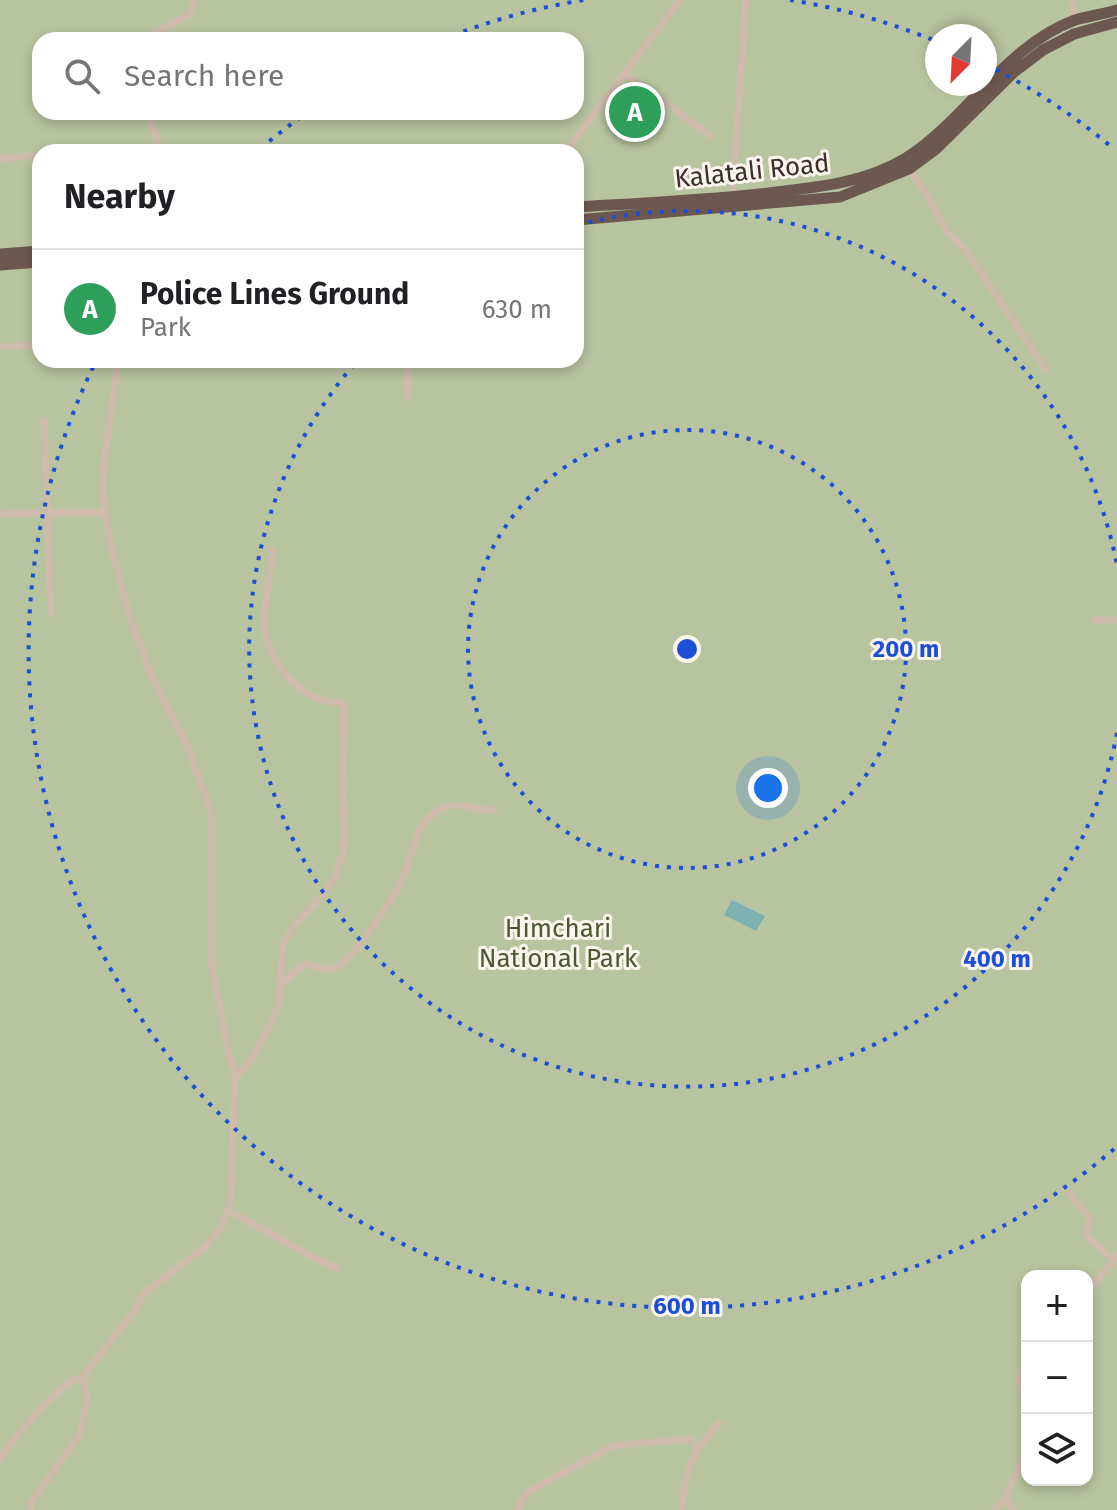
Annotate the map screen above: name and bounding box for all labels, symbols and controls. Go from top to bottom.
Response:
north arrow [925,24,997,96]
search box [32,32,584,120]
icon: search [60,54,104,98]
text: Search here [124,58,284,94]
pin: A [609,82,661,142]
street label: Kalatali Road [673,147,831,195]
text: Nearby [64,176,175,217]
text: Police Lines Ground [140,276,409,312]
text: A [82,294,98,325]
text: 630 m [482,294,552,325]
text: Park [140,312,191,343]
centre of rings [673,635,701,663]
text: 200 m [873,635,939,663]
your location [748,768,788,808]
park label: Himchari National Park [479,913,638,974]
text: 400 m [963,945,1031,973]
map controls [1021,1270,1093,1486]
button: + [1021,1270,1093,1342]
text: 600 m [653,1292,721,1320]
button: − [1021,1342,1093,1414]
button: layers [1021,1414,1093,1486]

